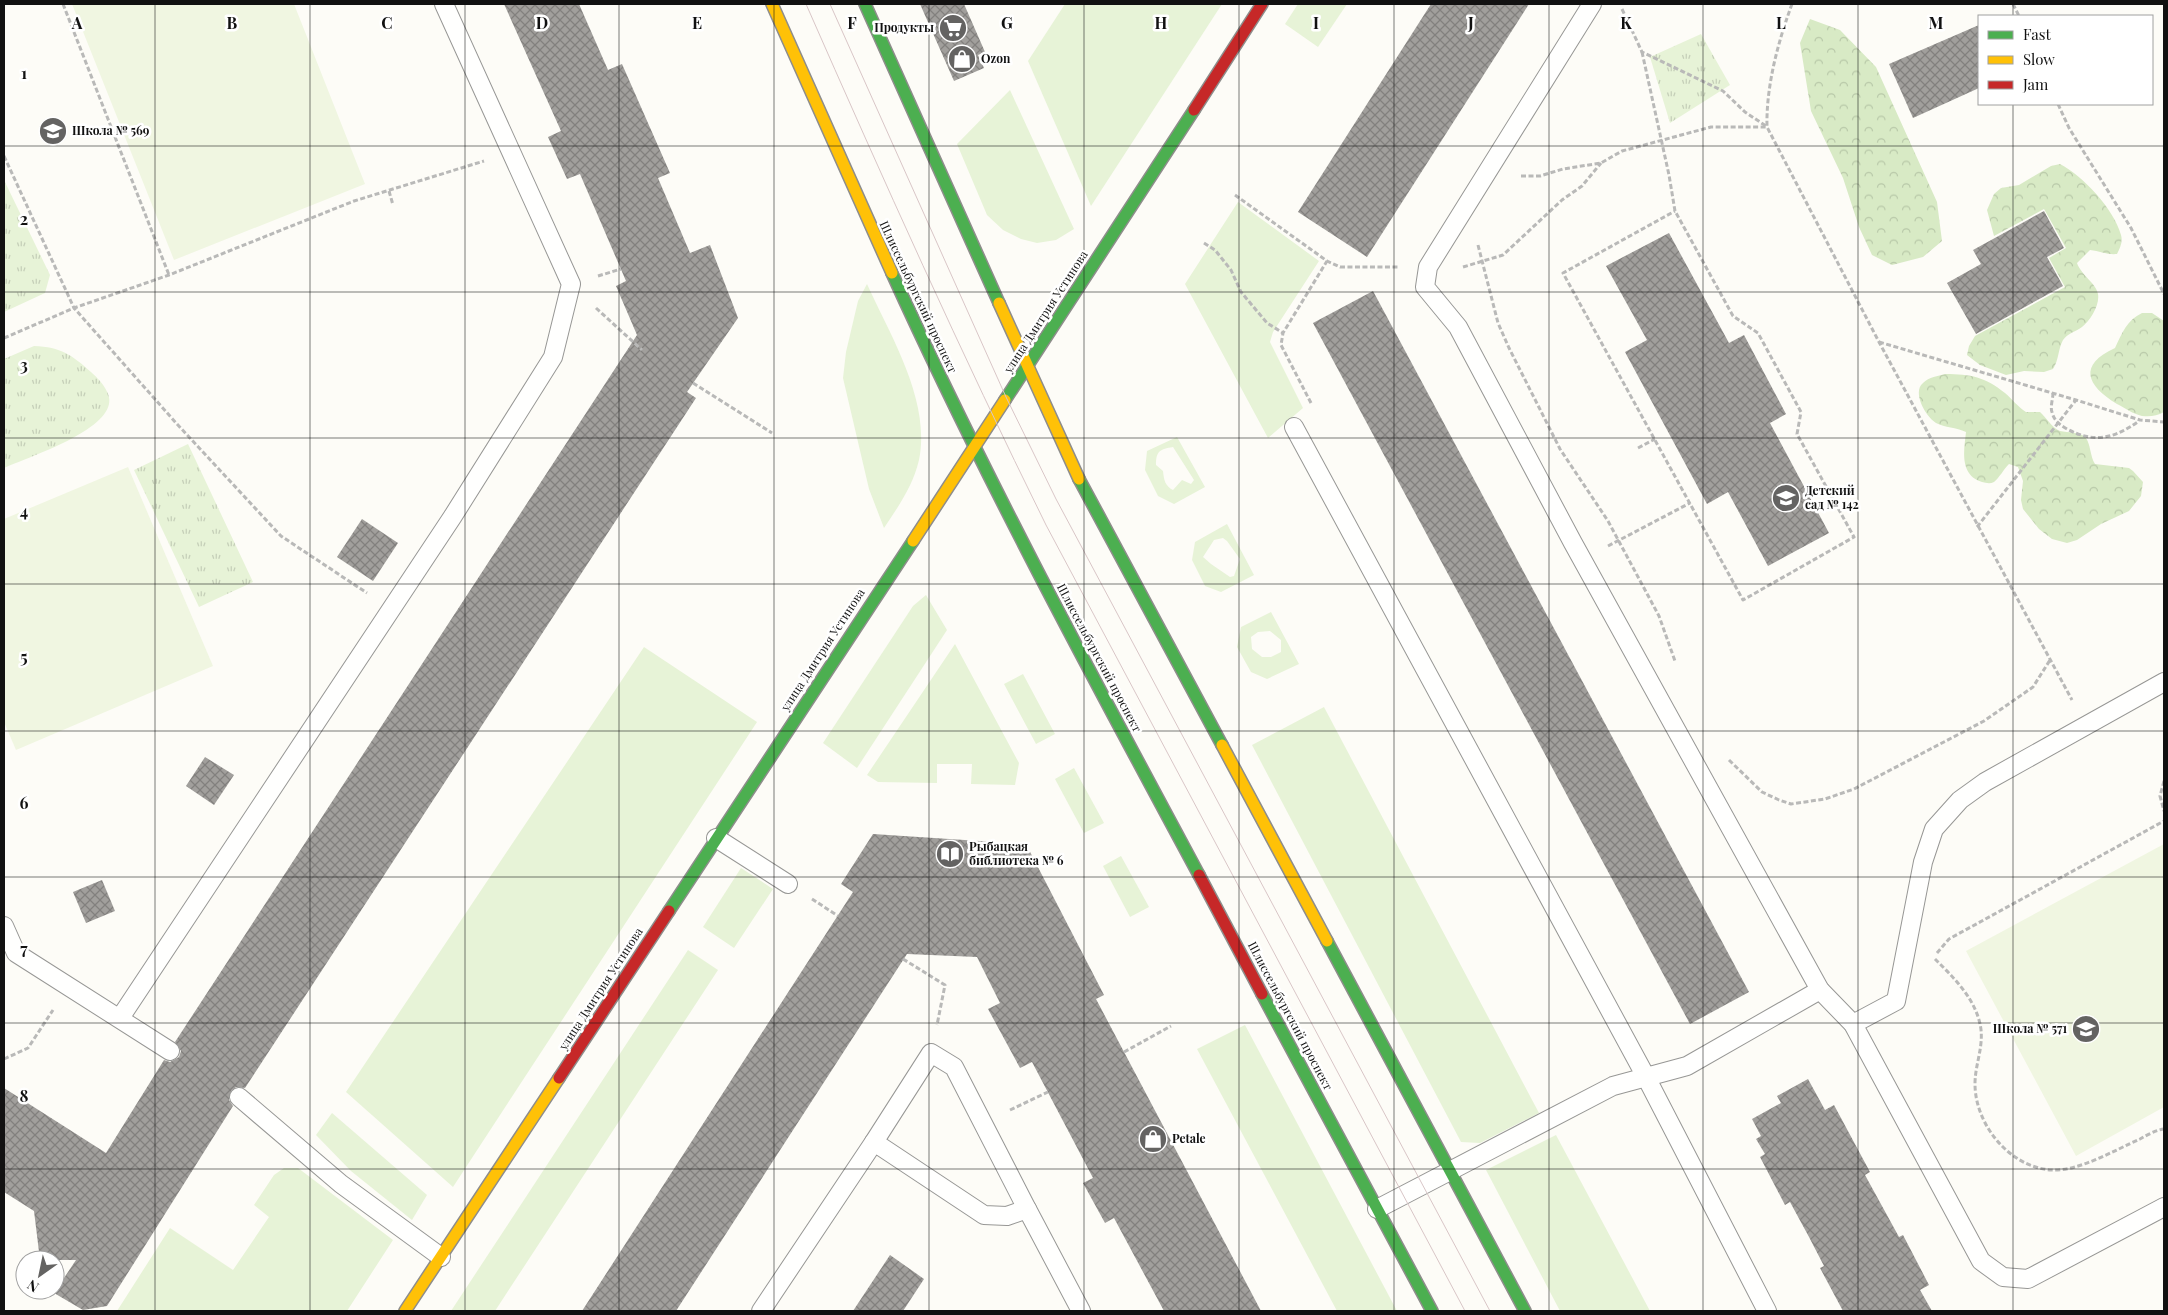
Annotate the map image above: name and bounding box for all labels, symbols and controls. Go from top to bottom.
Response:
text: A [71,12,83,33]
text: B [227,12,238,33]
text: C [381,12,393,33]
text: D [536,12,548,33]
text: E [692,12,702,33]
text: F [847,12,857,33]
text: G [1001,12,1013,33]
text: H [1155,12,1168,33]
text: I [1313,12,1319,33]
text: J [1467,12,1474,33]
text: K [1620,12,1632,33]
text: L [1776,12,1786,33]
text: M [1929,12,1944,33]
supermarket icon: Продукты [938,13,968,43]
legend [1978,15,2153,105]
place label: Продукты [874,19,934,35]
text: Fast [2023,24,2052,44]
shop icon: Ozon [947,44,977,74]
text: Slow [2023,49,2055,69]
place label: Ozon [981,50,1011,66]
text: 1 [21,62,27,83]
text: Jam [2022,74,2049,94]
school or university icon: Школа № 569 [38,116,68,146]
place label: Школа № 569 [72,122,150,138]
text: 2 [20,208,28,229]
street label: Шлиссельбургский проспект [877,218,961,376]
street label: улица Дмитрия Устинова [999,247,1091,377]
text: 3 [20,354,28,375]
place label: Детский сад № 142 [1805,482,1859,512]
school or university icon: Детский сад № 142 [1771,483,1801,513]
text: 4 [20,500,28,521]
street label: Шлиссельбургский проспект [1054,580,1146,735]
street label: улица Дмитрия Устинова [776,585,868,715]
text: 5 [20,646,28,667]
text: 6 [20,792,29,813]
place label: Рыбацкая библиотека № 6 [969,838,1064,868]
library icon: Рыбацкая библиотека № 6 [935,839,965,869]
street label: улица Дмитрия Устинова [554,924,646,1054]
text: 7 [20,938,28,959]
street label: Шлиссельбургский проспект [1245,938,1337,1093]
school or university icon: Школа № 571 [2071,1014,2101,1044]
place label: Школа № 571 [1993,1020,2067,1036]
text: 8 [20,1085,29,1106]
shop icon: Petale [1138,1124,1168,1154]
place label: Petale [1172,1130,1206,1146]
north arrow [15,1250,65,1300]
text: N [23,1276,42,1297]

